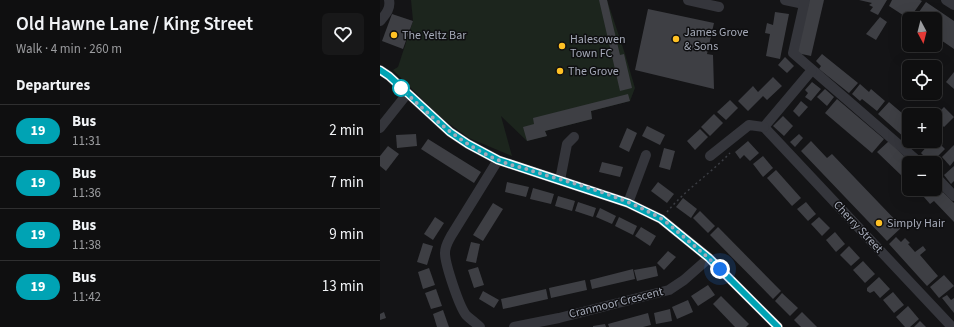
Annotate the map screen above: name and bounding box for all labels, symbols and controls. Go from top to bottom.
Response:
text: Old Hawne Lane / King Street [16,11,253,38]
north arrow [902,12,942,52]
map controls [902,12,942,196]
button: heart [322,13,364,55]
place label: James Grove & Sons [684,24,749,55]
place label: The Yeltz Bar [402,27,467,44]
marker: The Yeltz Bar [389,30,399,40]
place label: Halesowen Town FC [570,31,625,62]
marker: James Grove & Sons [671,34,681,44]
text: Walk · 4 min · 260 m [16,40,122,58]
marker: Halesowen Town FC [557,41,567,51]
button: locate [902,60,942,100]
place label: The Grove [568,63,619,80]
marker: The Grove [555,66,565,76]
text: Departures [16,75,90,96]
unlabelled marker [392,79,410,97]
button: + [902,108,942,148]
text: Bus [72,111,96,132]
text: 2 min [329,120,364,141]
text: 19 [31,121,45,141]
text: 11:31 [72,132,101,150]
button: − [902,156,942,196]
text: Bus [72,163,96,184]
text: 7 min [329,172,364,193]
text: 19 [31,173,45,193]
text: 11:36 [72,184,101,202]
street label: Cherry Street [829,197,887,257]
text: Bus [72,215,96,236]
place label: Simply Hair [887,215,946,232]
marker: Simply Hair [874,218,884,228]
text: 9 min [329,224,364,245]
text: 19 [31,225,45,245]
text: 11:38 [72,236,101,254]
your location [710,259,730,279]
text: Bus [72,267,96,288]
text: 13 min [322,276,364,297]
text: 19 [31,277,45,297]
street label: Cranmoor Crescent [567,283,665,323]
text: 11:42 [72,288,101,306]

